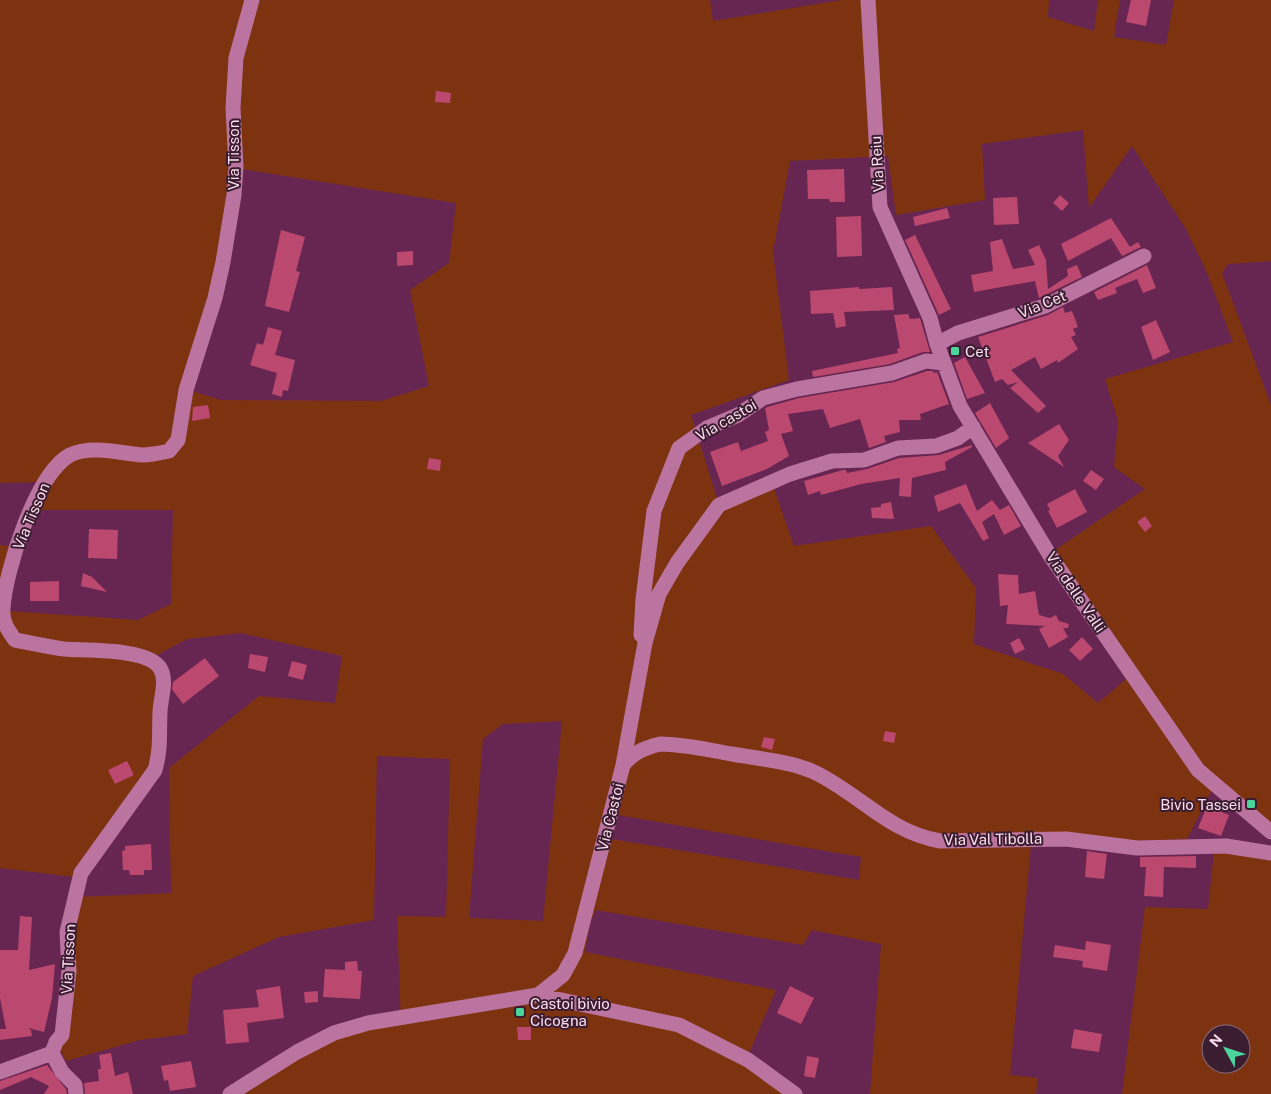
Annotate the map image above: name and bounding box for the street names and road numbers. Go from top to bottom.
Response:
street label: Via Tisson [225,120,242,190]
street label: Via Reiu [867,135,887,193]
street label: Via Cet [1016,287,1069,321]
street label: Via castoi [693,396,759,444]
street label: Via Tisson [9,480,53,552]
street label: Via delle Valli [1043,549,1109,635]
street label: Via Castoi [593,781,627,853]
street label: Via Val Tibolla [944,830,1042,848]
street label: Via Tisson [58,923,78,995]

